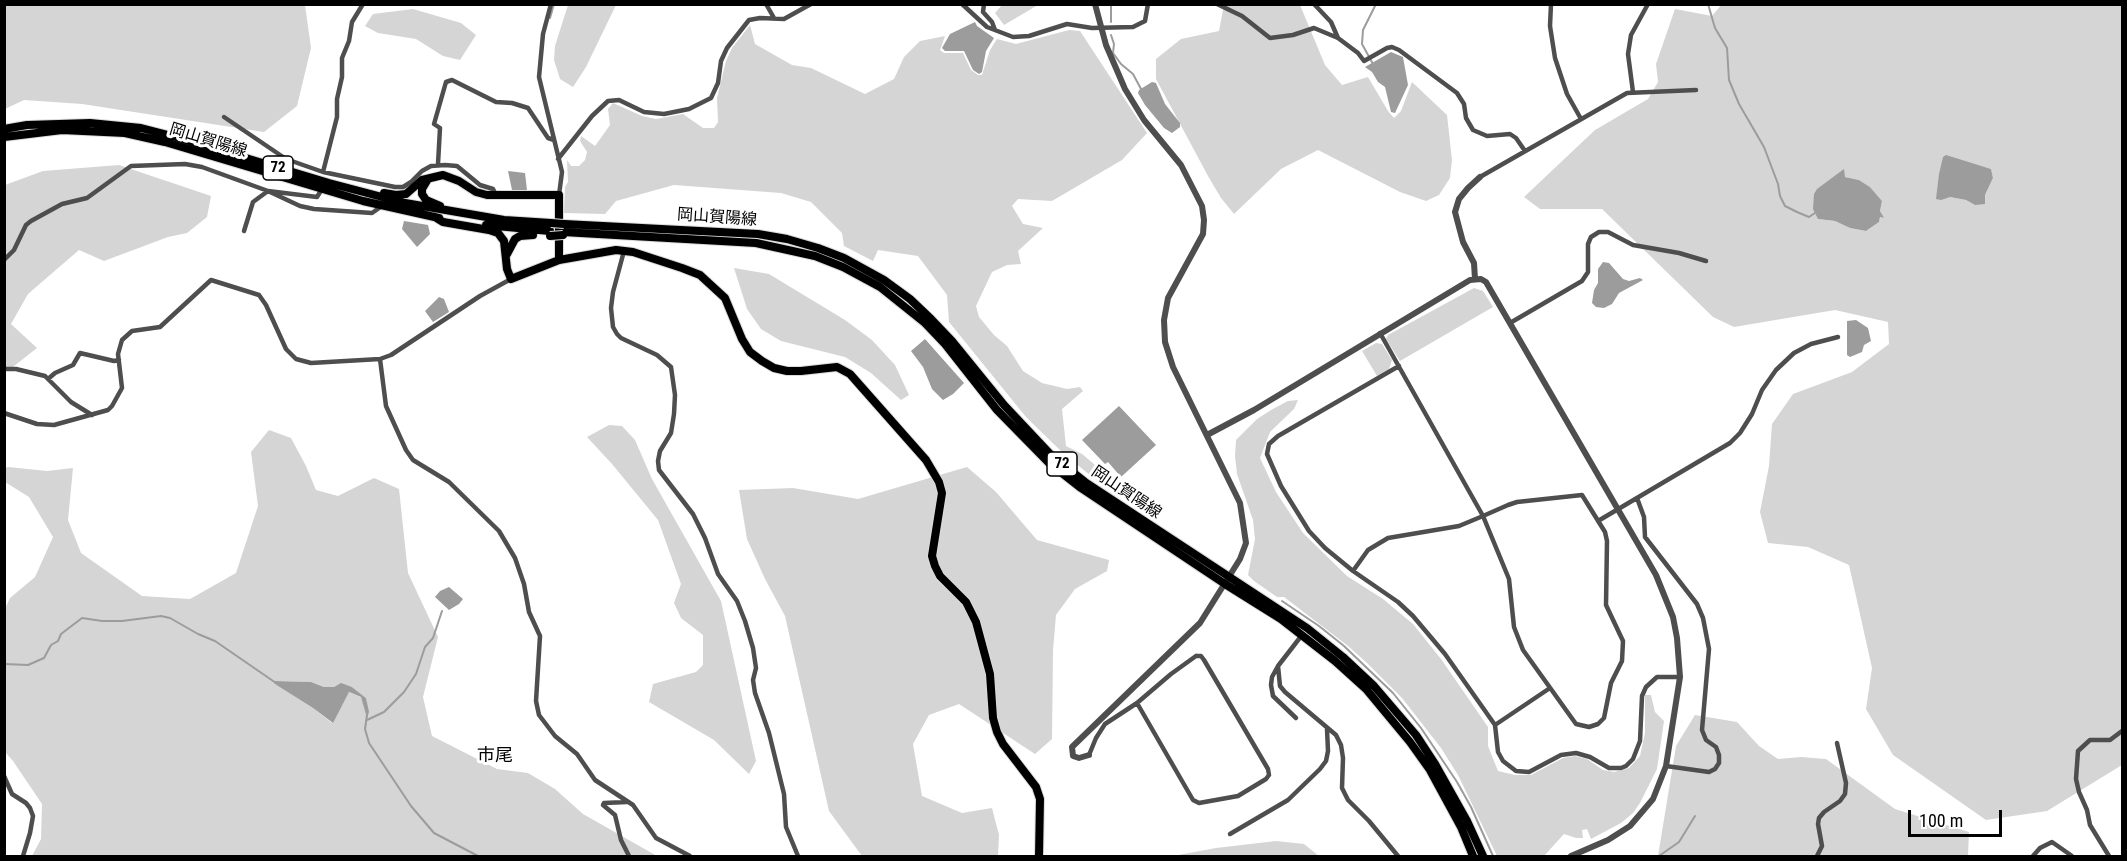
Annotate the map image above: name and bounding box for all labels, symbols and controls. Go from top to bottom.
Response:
street label: 岡山賀陽線 [167,120,249,162]
road number: 72 [263,156,293,180]
street label: 岡山賀陽線 [676,206,758,230]
road number: 72 [1047,452,1077,476]
street label: 岡山賀陽線 [1087,463,1165,523]
district label: 市尾 [477,745,513,767]
scale bar [1911,798,2006,836]
text: 100 m [1919,810,1963,831]

